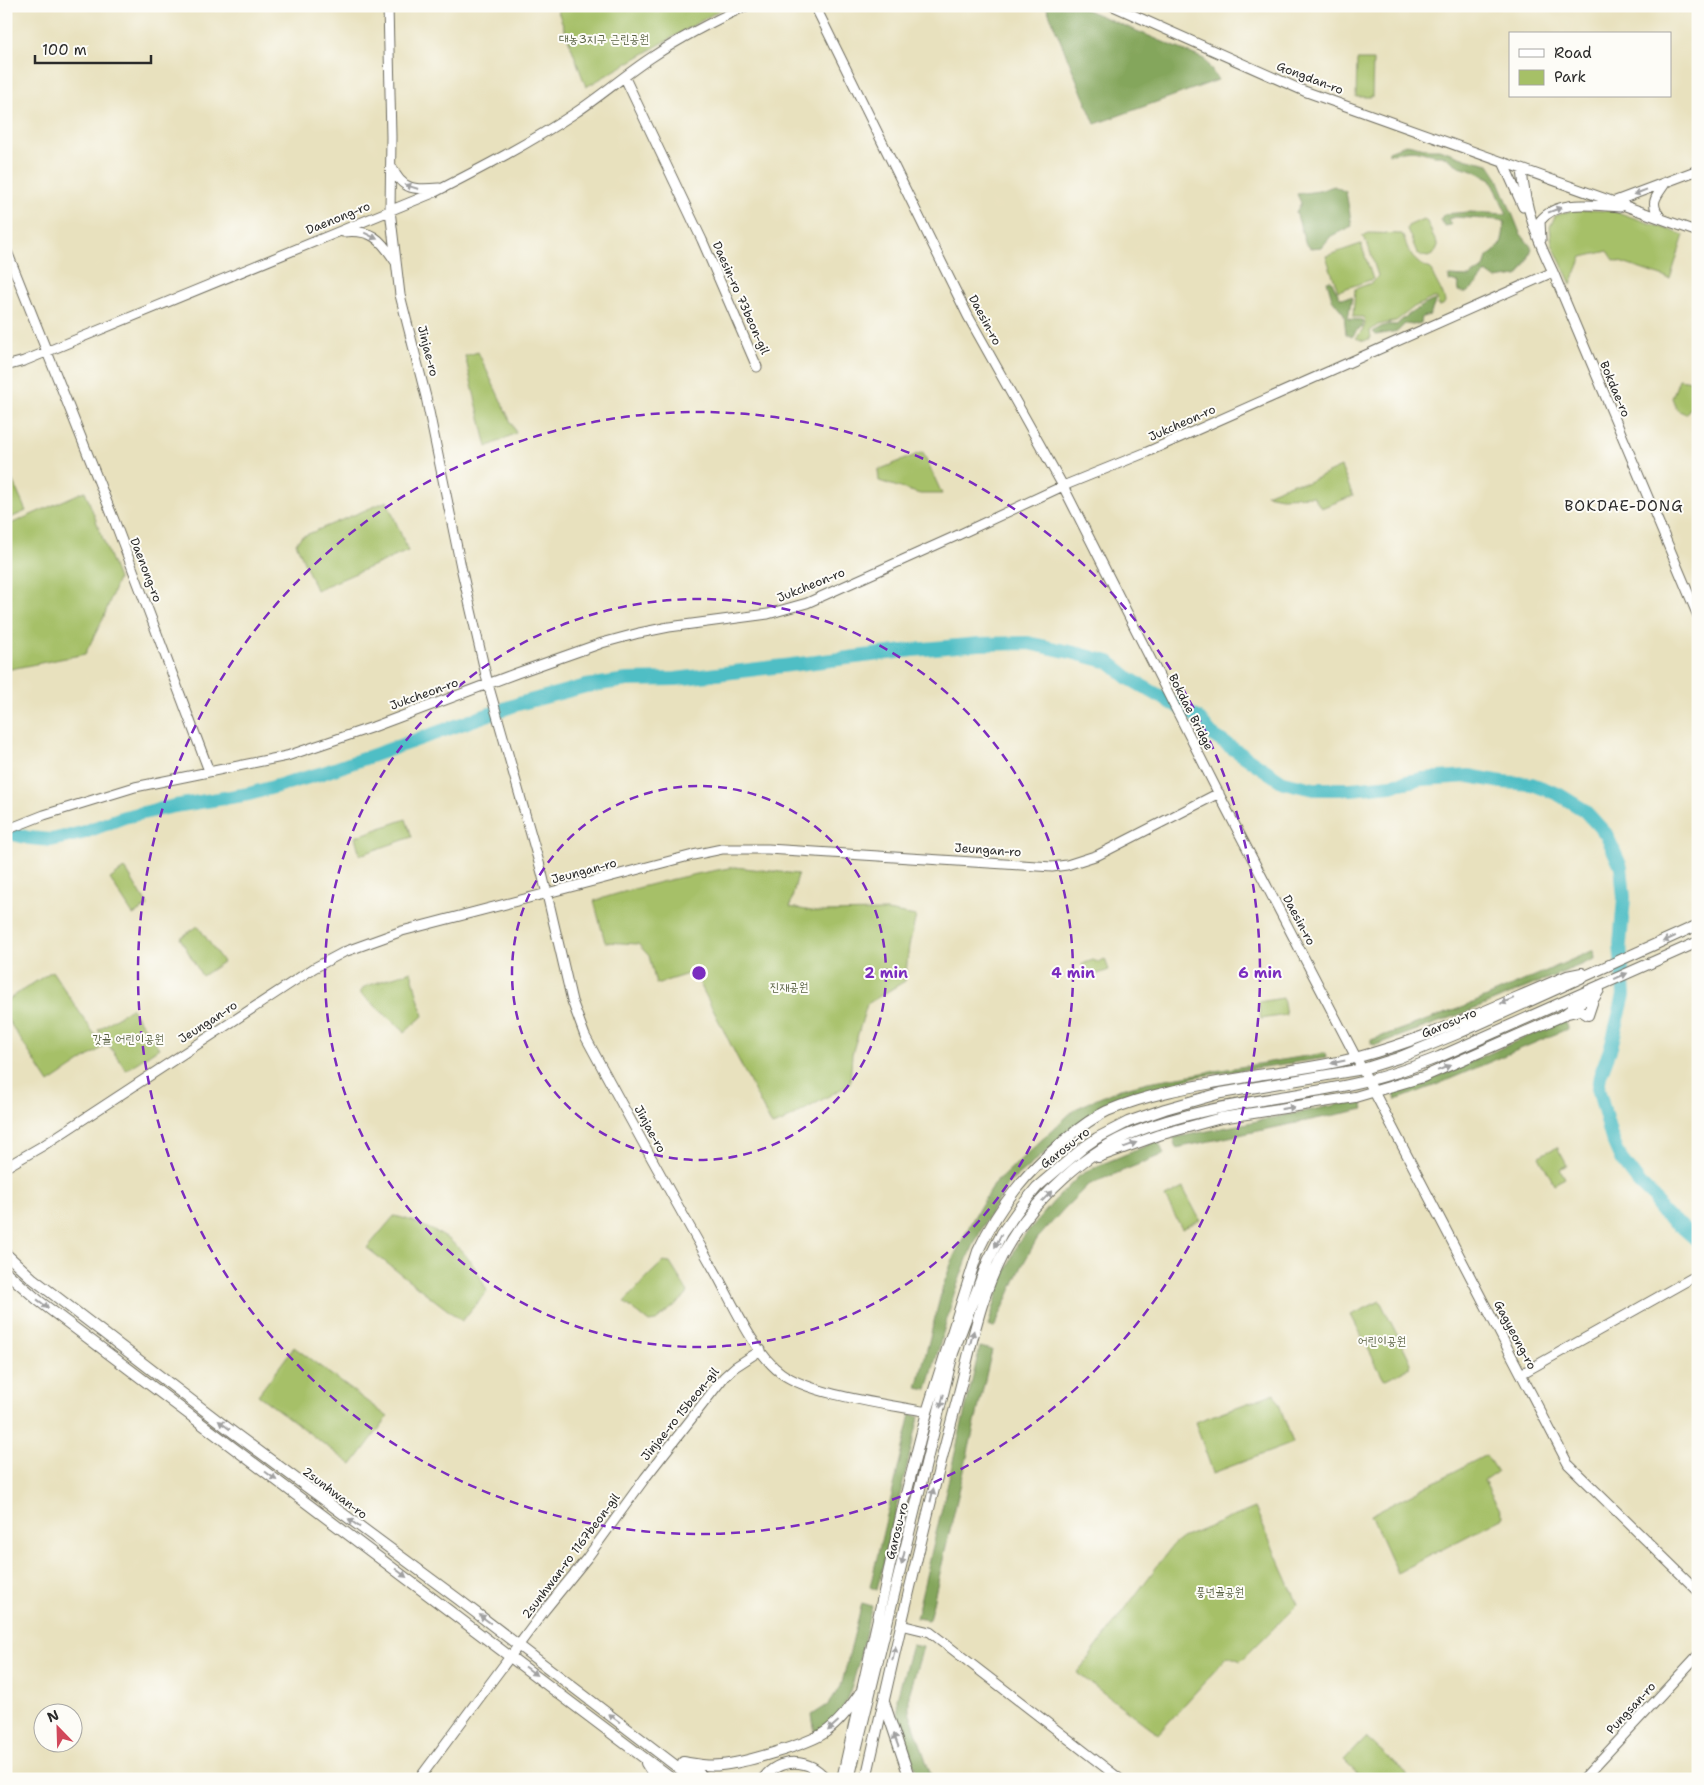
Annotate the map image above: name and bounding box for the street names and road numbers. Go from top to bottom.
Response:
street label: Gongdan-ro [1274,58,1346,98]
street label: Daenong-ro [304,198,372,238]
street label: Daesin-ro 73beon-gil [709,239,773,357]
street label: Daesin-ro [965,292,1005,348]
street label: Jinjae-ro [414,324,442,378]
street label: Bokdae-ro [1596,359,1634,419]
street label: Jukcheon-ro [1146,401,1218,445]
street label: Daenong-ro [126,535,166,605]
street label: Jukcheon-ro [775,564,847,606]
street label: Bokdae Bridge [1165,671,1217,753]
street label: Jukcheon-ro [388,674,460,714]
street label: Jeungan-ro [954,840,1022,860]
street label: Jeungan-ro [550,855,618,887]
street label: Daesin-ro [1279,892,1319,948]
street label: Jeungan-ro [176,997,240,1047]
street label: Garosu-ro [1419,1004,1479,1042]
street label: Jinjae-ro [630,1102,670,1156]
street label: Garosu-ro [1037,1124,1093,1172]
street label: Gagyeong-ro [1490,1298,1540,1372]
street label: Jinjae-ro 15beon-gil [637,1364,723,1464]
street label: 2sunhwan-ro [299,1463,371,1523]
street label: 2sunhwan-ro 1167beon-gil [519,1490,624,1622]
street label: Garosu-ro [882,1501,912,1561]
street label: Pungsan-ro [1603,1679,1659,1737]

